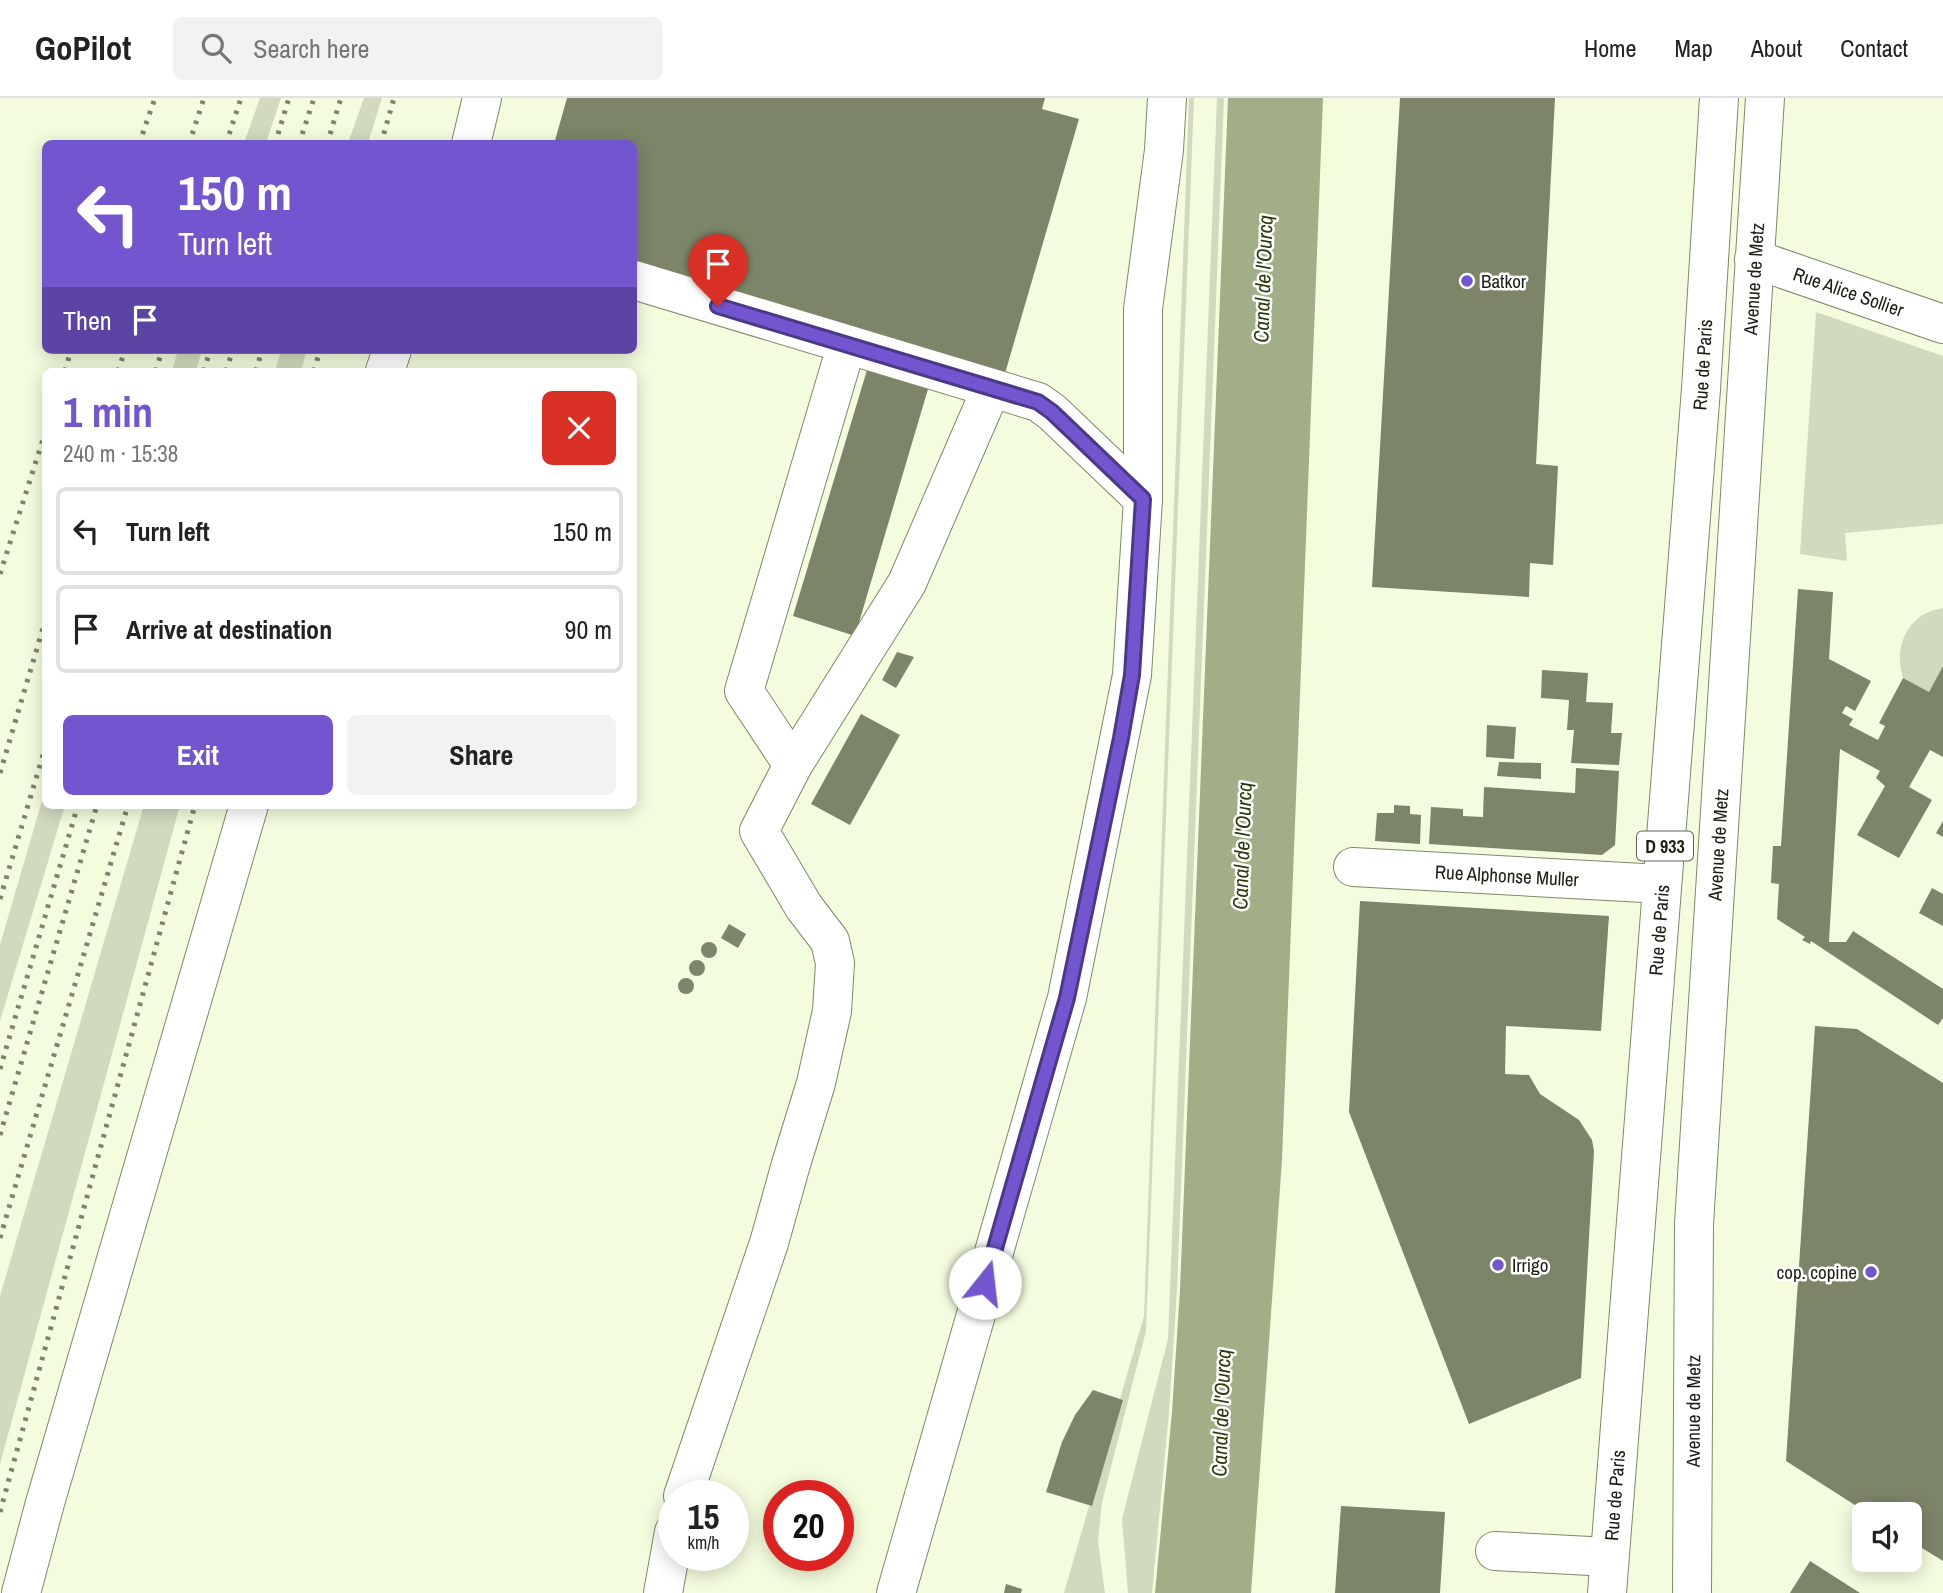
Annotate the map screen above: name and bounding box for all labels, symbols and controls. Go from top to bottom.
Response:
search box [173,17,663,80]
text: GoPilot [35,26,131,70]
icon: search [197,29,235,67]
text: Search here [253,31,369,66]
text: Home [1584,32,1636,64]
text: Map [1674,32,1713,64]
text: About [1751,32,1802,64]
text: Contact [1840,32,1908,64]
text: 150 m [178,159,292,225]
icon: left [63,168,154,259]
water label: Canal de l'Ourcq [1246,214,1280,343]
text: Turn left [178,222,272,265]
street label: Avenue de Metz [1737,222,1770,337]
pin [688,234,748,306]
icon: arrive [699,245,737,283]
street label: Rue Alice Sollier [1790,260,1908,323]
place label: Batkor [1481,268,1527,294]
marker: Batkor [1459,273,1475,289]
icon: arrive [126,301,164,339]
text: Then [63,303,112,338]
street label: Rue de Paris [1686,318,1718,411]
text: 1 min [63,384,153,440]
button: close [542,391,616,465]
text: 240 m · 15:38 [63,438,178,469]
icon: left [67,512,105,550]
text: Turn left [126,514,210,549]
text: 150 m [553,514,612,549]
icon: arrive [67,610,105,648]
text: Arrive at destination [126,612,332,647]
text: 90 m [565,612,612,647]
button: Exit [63,715,333,795]
button: Share [347,715,616,795]
water label: Canal de l'Ourcq [1225,781,1259,910]
street label: Avenue de Metz [1701,788,1734,903]
road number: D 933 [1637,832,1693,860]
street label: Rue Alphonse Muller [1434,859,1580,892]
street label: Rue de Paris [1642,883,1675,976]
position arrow [948,1246,1022,1320]
place label: Irrigo [1512,1252,1548,1278]
marker: Irrigo [1490,1257,1506,1273]
place label: cop. copine [1776,1259,1857,1285]
marker: cop. copine [1863,1264,1879,1280]
water label: Canal de l'Ourcq [1204,1348,1238,1477]
street label: Avenue de Metz [1680,1355,1706,1468]
street label: Rue de Paris [1598,1449,1631,1542]
speed limit sign: 20 [763,1480,854,1571]
text: 15 [688,1493,719,1540]
map controls [1852,1502,1922,1572]
button: sound [1852,1502,1922,1572]
text: km/h [688,1530,720,1555]

